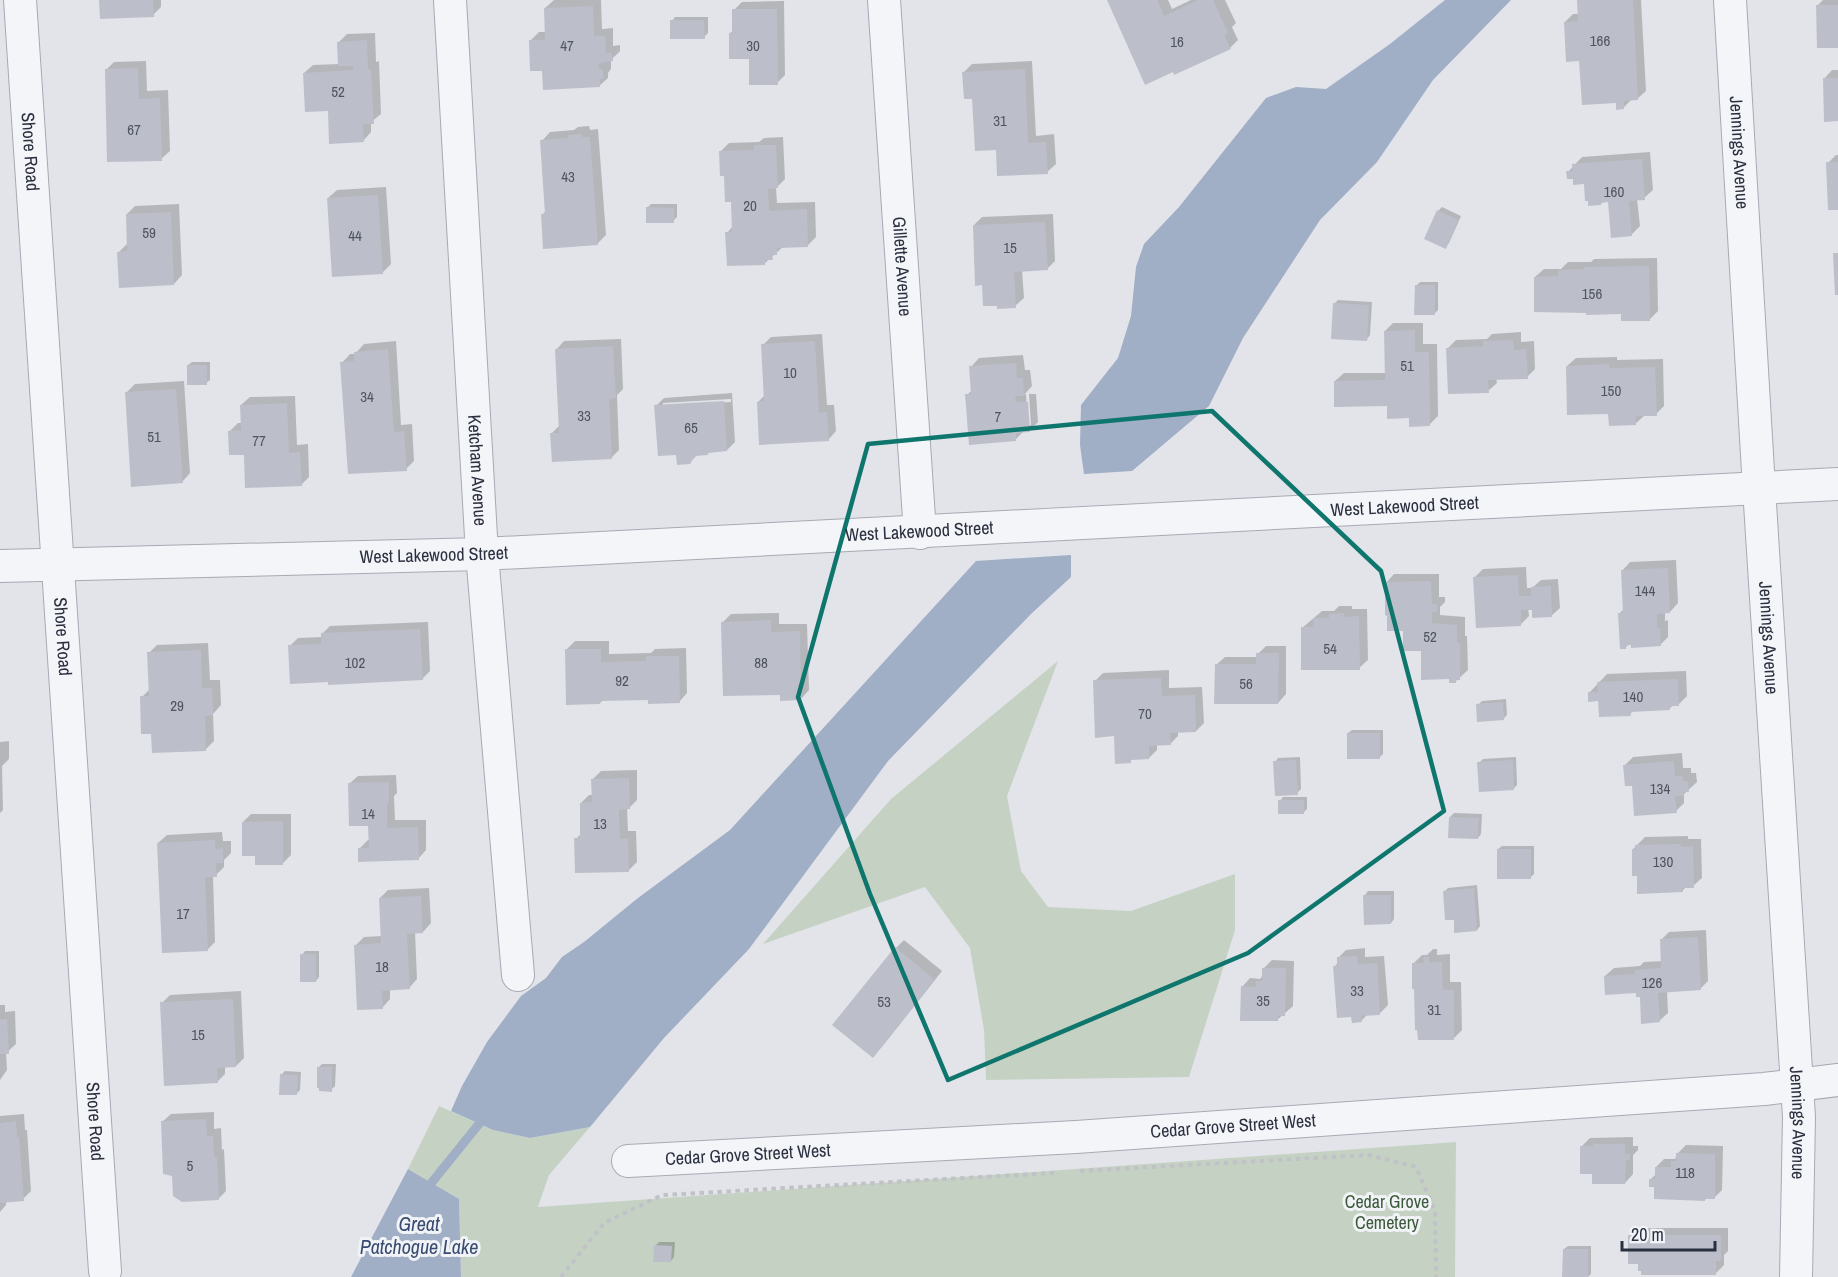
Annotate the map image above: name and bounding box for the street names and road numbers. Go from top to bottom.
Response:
street label: Jennings Avenue [1724,95,1755,210]
street label: Shore Road [16,111,46,192]
street label: Gillette Avenue [887,216,918,317]
street label: Ketcham Avenue [462,414,493,527]
street label: West Lakewood Street [1330,490,1479,522]
street label: West Lakewood Street [844,515,994,547]
street label: West Lakewood Street [359,540,509,569]
street label: Jennings Avenue [1753,581,1785,695]
street label: Shore Road [48,596,78,677]
street label: Jennings Avenue [1784,1066,1812,1180]
street label: Shore Road [80,1081,111,1162]
street label: Cedar Grove Street West [1149,1107,1316,1144]
street label: Cedar Grove Street West [664,1137,831,1171]

